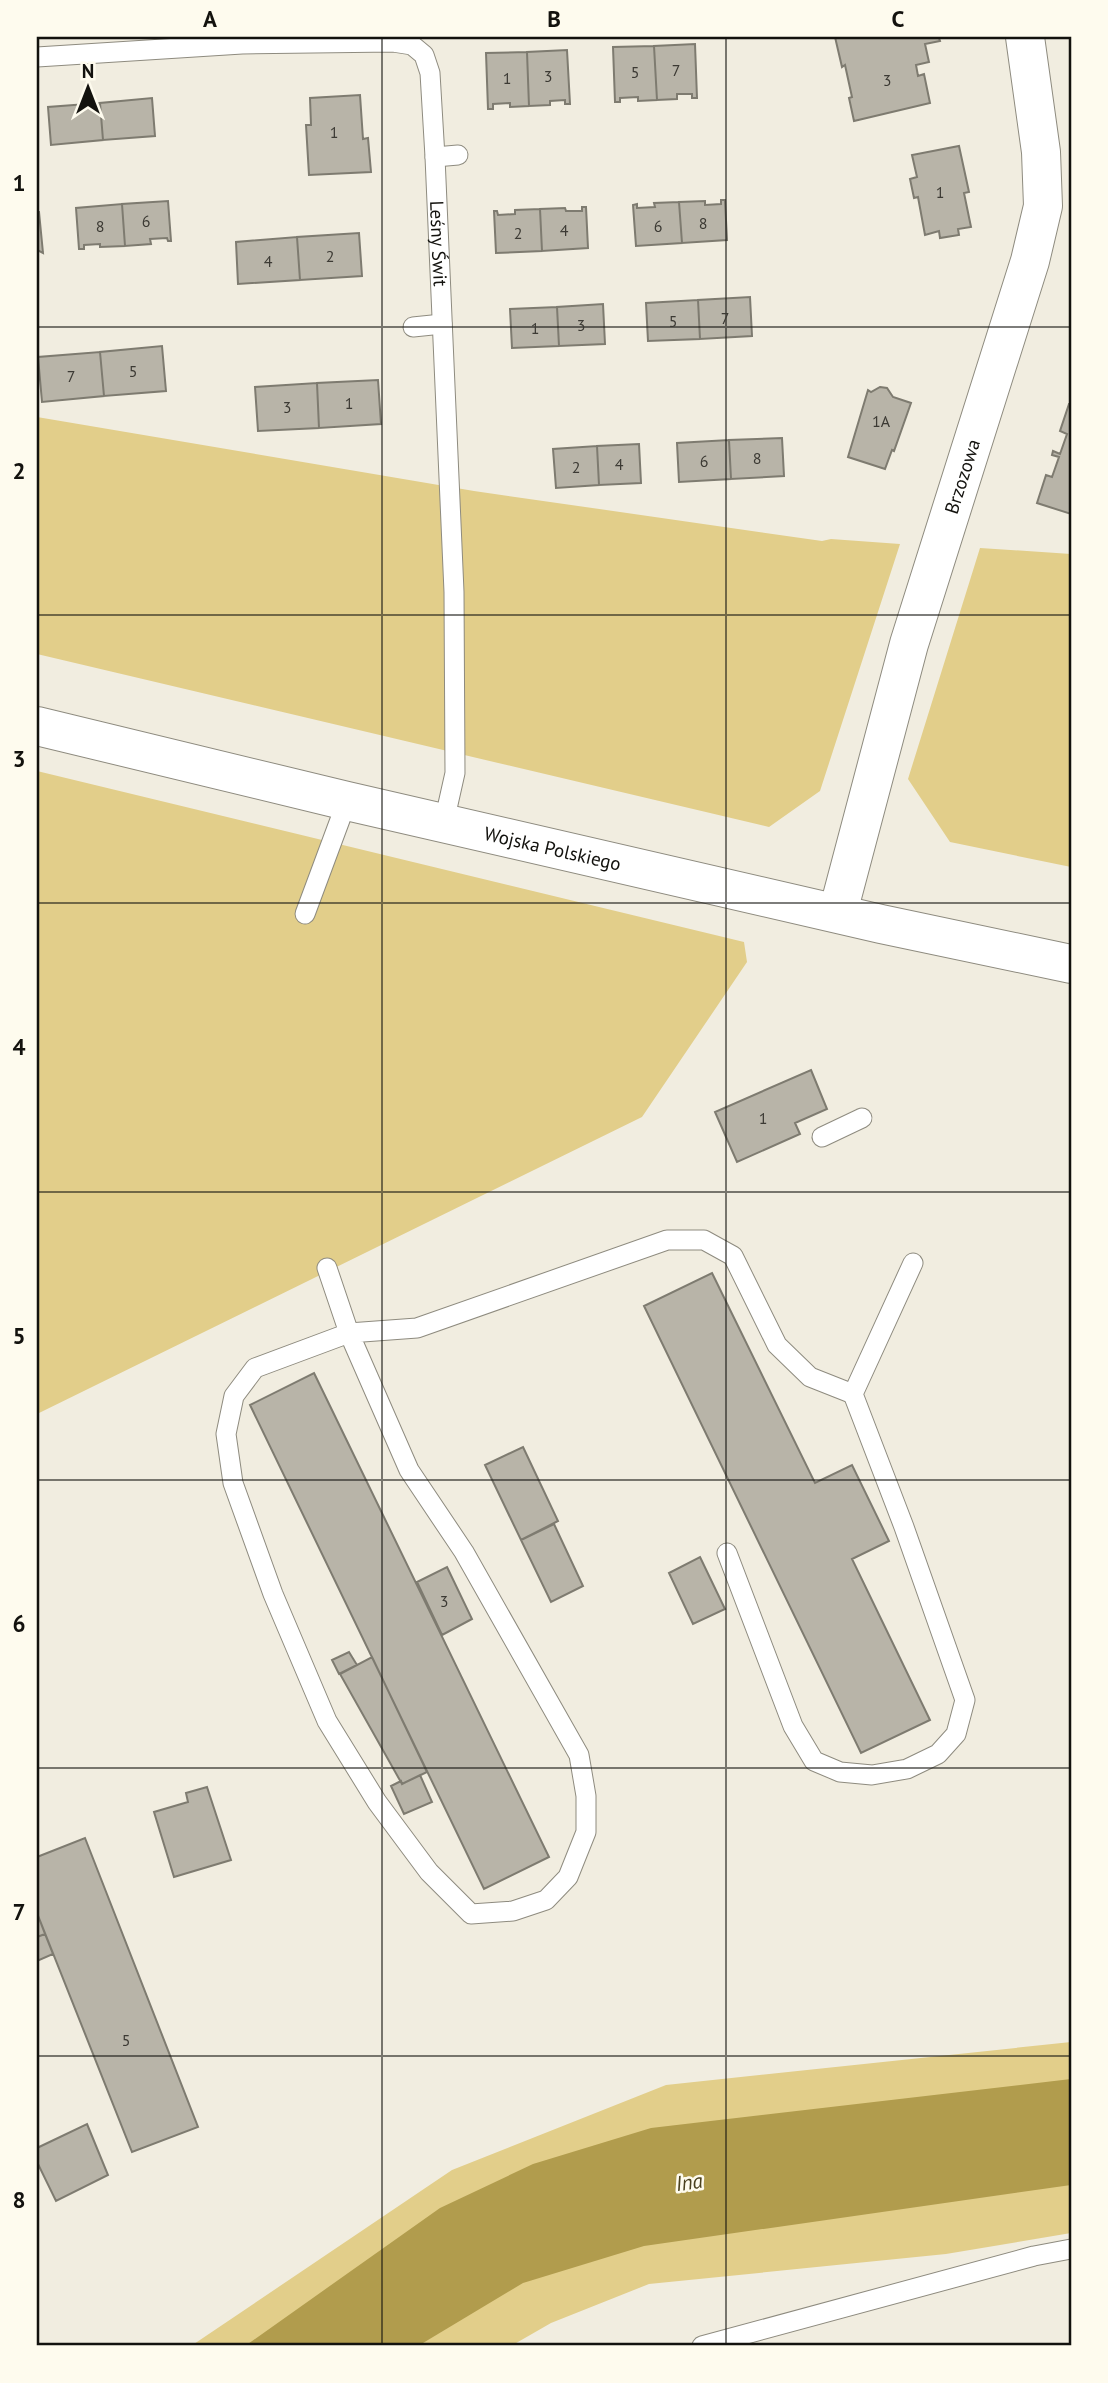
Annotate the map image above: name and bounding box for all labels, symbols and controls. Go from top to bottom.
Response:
text: A [203,4,217,33]
text: B [547,4,561,33]
text: C [892,4,905,33]
north arrow [52,52,122,122]
text: N [82,59,94,83]
house number: 7 [672,60,680,80]
house number: 5 [631,62,639,82]
house number: 3 [544,66,552,86]
house number: 1 [503,68,511,88]
house number: 3 [883,70,891,90]
house number: 1 [330,122,338,142]
text: 1 [12,168,26,197]
house number: 1 [936,182,944,202]
street label: Leśny Świt [425,200,453,287]
house number: 6 [142,211,150,231]
house number: 8 [699,213,707,233]
house number: 8 [96,216,104,236]
house number: 6 [654,216,662,236]
house number: 4 [560,220,569,240]
house number: 2 [514,223,522,243]
house number: 2 [326,246,334,266]
house number: 4 [264,251,273,271]
house number: 7 [721,308,729,328]
house number: 5 [669,311,677,331]
house number: 3 [577,315,585,335]
house number: 1 [531,318,539,338]
house number: 5 [129,361,137,381]
house number: 7 [67,366,75,386]
house number: 1 [345,393,353,413]
house number: 3 [283,397,291,417]
house number: 1A [872,411,891,431]
street label: Brzozowa [939,436,985,517]
house number: 8 [753,448,761,468]
house number: 6 [700,451,708,471]
house number: 4 [615,454,624,474]
text: 2 [12,456,26,485]
house number: 2 [572,457,580,477]
text: 3 [12,744,26,773]
street label: Wojska Polskiego [482,821,623,876]
text: 4 [12,1032,26,1061]
house number: 1 [759,1108,767,1128]
text: 5 [12,1321,26,1350]
house number: 3 [440,1591,448,1611]
text: 6 [12,1609,26,1638]
text: 7 [12,1897,26,1926]
house number: 5 [122,2030,130,2050]
water label: Ina [674,2167,705,2197]
text: 8 [12,2185,26,2214]

